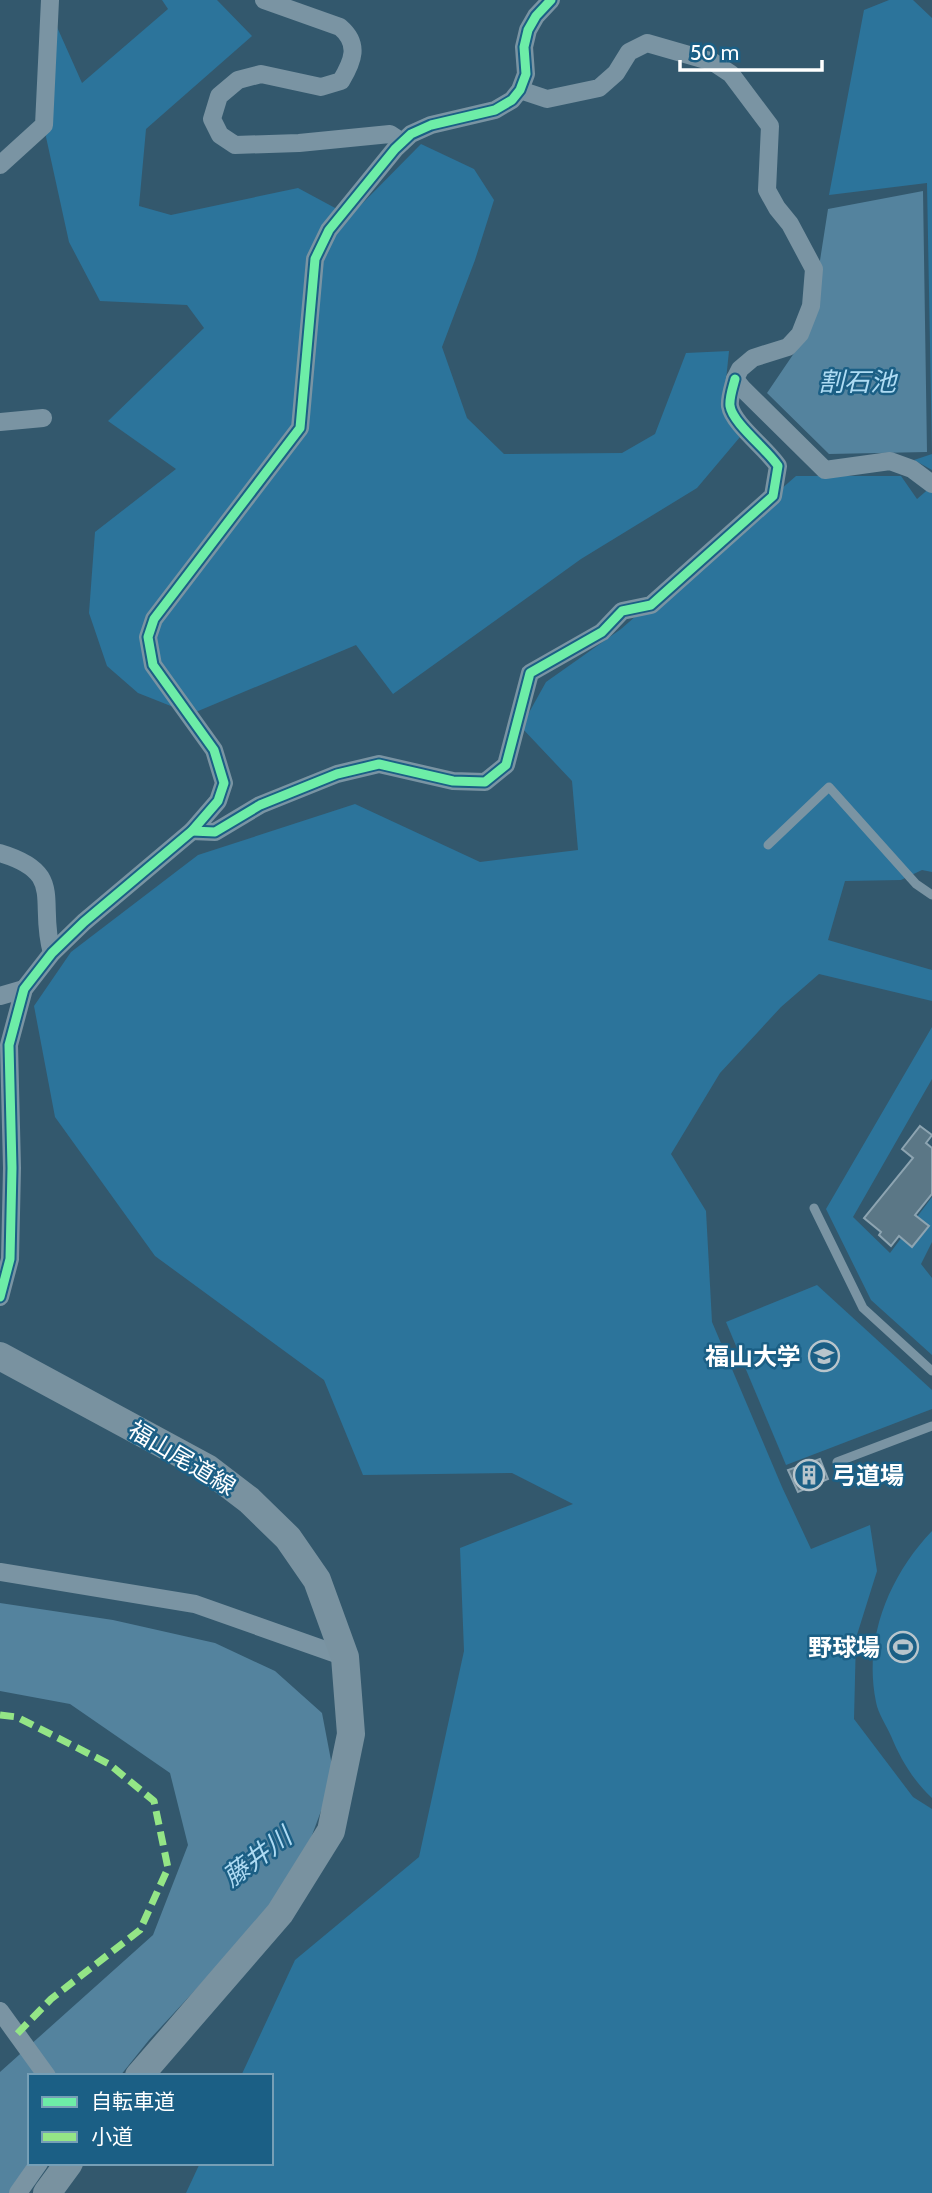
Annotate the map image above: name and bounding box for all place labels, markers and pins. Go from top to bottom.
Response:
school or university icon: 福山大学 [807,1339,841,1373]
place label: 福山大学 [705,1342,801,1371]
building icon: 弓道場 [792,1458,826,1492]
place label: 弓道場 [832,1461,904,1490]
sports icon: 野球場 [886,1630,920,1664]
place label: 野球場 [808,1633,880,1662]

